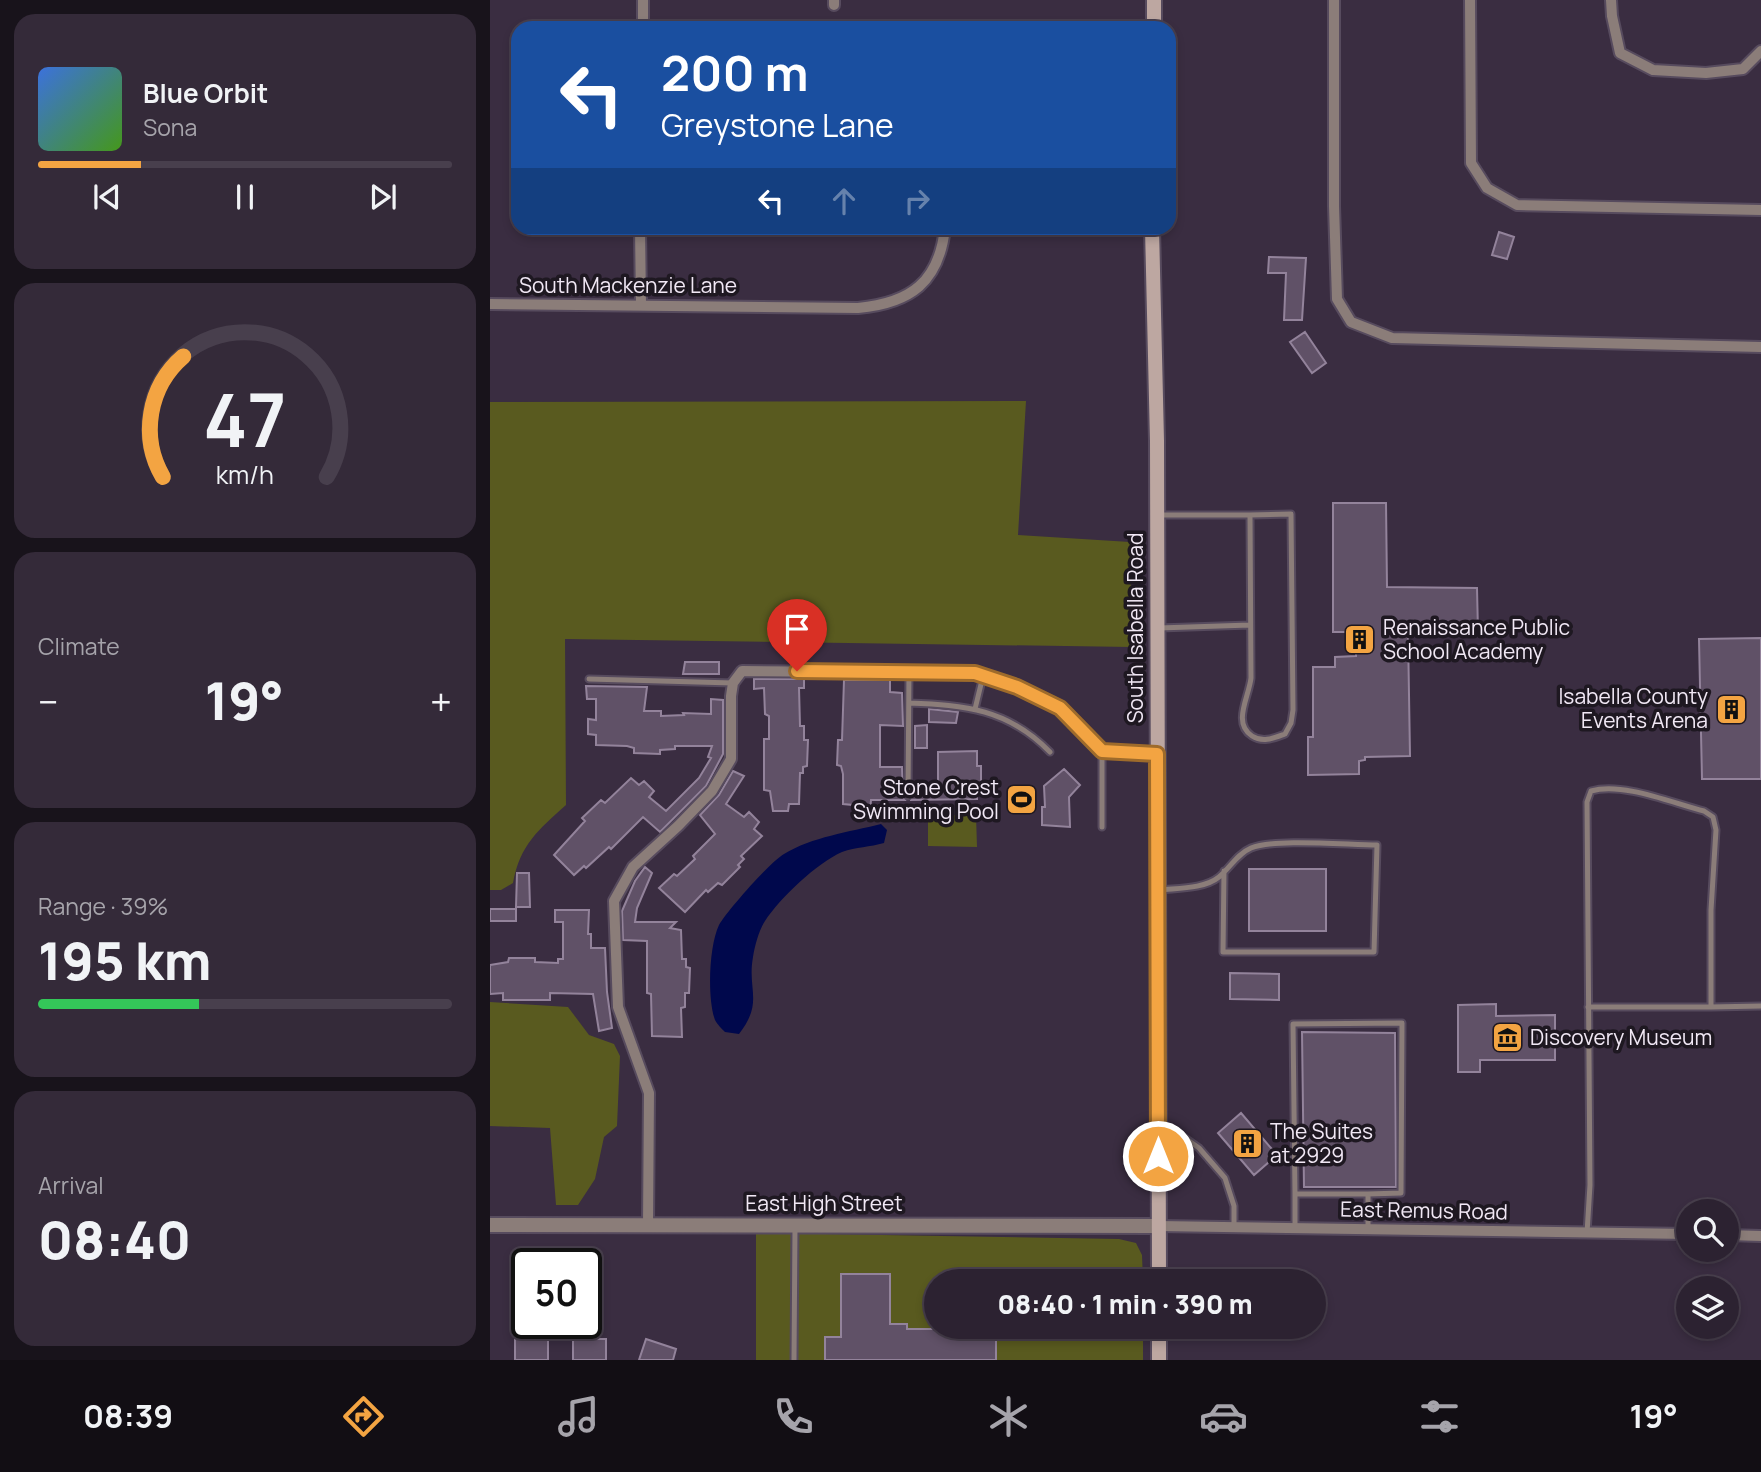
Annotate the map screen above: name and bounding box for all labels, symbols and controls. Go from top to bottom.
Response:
text: 200 m [661,39,809,106]
icon: left [546,49,637,140]
text: Blue Orbit [143,75,268,111]
text: Greystone Lane [661,103,894,147]
text: Sona [143,111,197,143]
icon: previous [88,178,126,216]
icon: pause [226,178,264,216]
icon: next [364,178,402,216]
icon: left [752,182,790,220]
icon: ahead [825,182,863,220]
icon: right [898,182,936,220]
street label: South Mackenzie Lane [519,271,737,299]
text: 47 [203,369,287,469]
text: km/h [216,457,274,492]
street label: South Isabella Road [1121,533,1149,723]
pin [767,599,827,671]
icon: arrive [778,610,816,648]
place label: Renaissance Public School Academy [1383,613,1570,665]
building icon: Renaissance Public School Academy [1343,623,1377,657]
text: Climate [38,630,120,662]
text: 19° [205,665,284,736]
text: − [38,675,59,727]
text: + [430,675,452,727]
place label: Isabella County Events Arena [1558,682,1708,734]
building icon: Isabella County Events Arena [1714,692,1748,726]
place label: Stone Crest Swimming Pool [853,773,999,825]
sports icon: Stone Crest Swimming Pool [1005,783,1039,817]
text: Range · 39% [38,890,168,922]
text: 195 km [38,925,211,996]
museum icon: Discovery Museum [1490,1021,1524,1055]
place label: Discovery Museum [1530,1023,1712,1051]
place label: The Suites at 2929 [1270,1117,1373,1169]
position arrow [1121,1119,1195,1193]
building icon: The Suites at 2929 [1230,1127,1264,1161]
text: Arrival [38,1169,104,1201]
street label: East High Street [745,1189,903,1217]
street label: East Remus Road [1340,1195,1508,1225]
map controls [1676,1199,1739,1339]
button: search [1676,1199,1739,1262]
text: 08:40 [38,1204,191,1275]
speed limit sign: 50 [511,1248,602,1339]
button: layers [1676,1276,1739,1339]
text: 08:40 · 1 min · 390 m [997,1286,1253,1322]
icon: directions [339,1392,388,1441]
icon: music [554,1392,603,1441]
icon: phone [769,1392,818,1441]
icon: climate [984,1392,1033,1441]
icon: car [1199,1392,1248,1441]
icon: filters [1415,1392,1464,1441]
text: 08:39 [83,1394,173,1438]
text: 19° [1630,1394,1678,1438]

